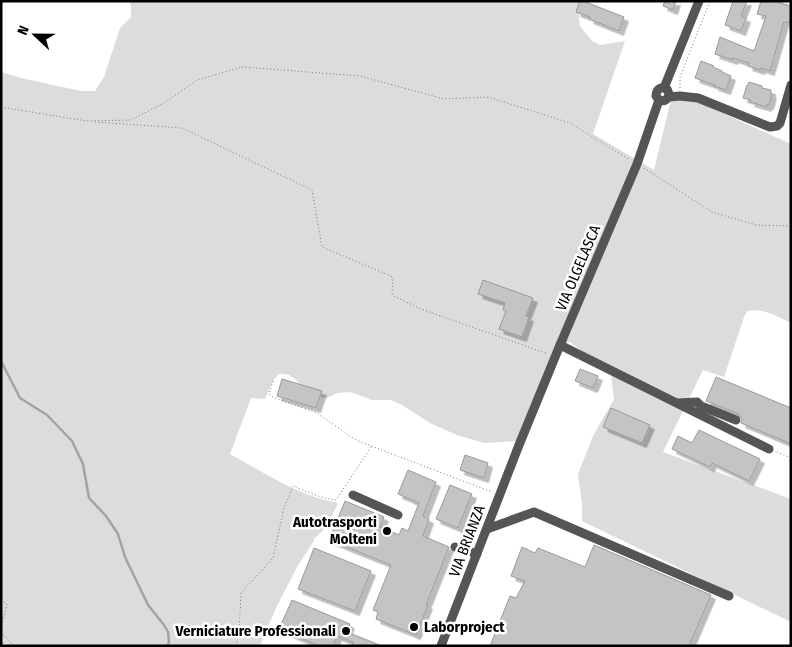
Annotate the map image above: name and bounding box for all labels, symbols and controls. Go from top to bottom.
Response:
north arrow [10,10,60,60]
text: N [14,23,33,37]
street label: VIA OLGELASCA [552,222,604,314]
street label: VIA BRIANZA [445,503,489,579]
place label: Autotrasporti Molteni [292,513,377,548]
marker: Autotrasporti Molteni [381,525,393,537]
place label: Laborproject [424,618,505,636]
marker: Laborproject [408,621,420,633]
place label: Verniciature Professionali [175,622,336,640]
marker: Verniciature Professionali [340,625,352,637]

